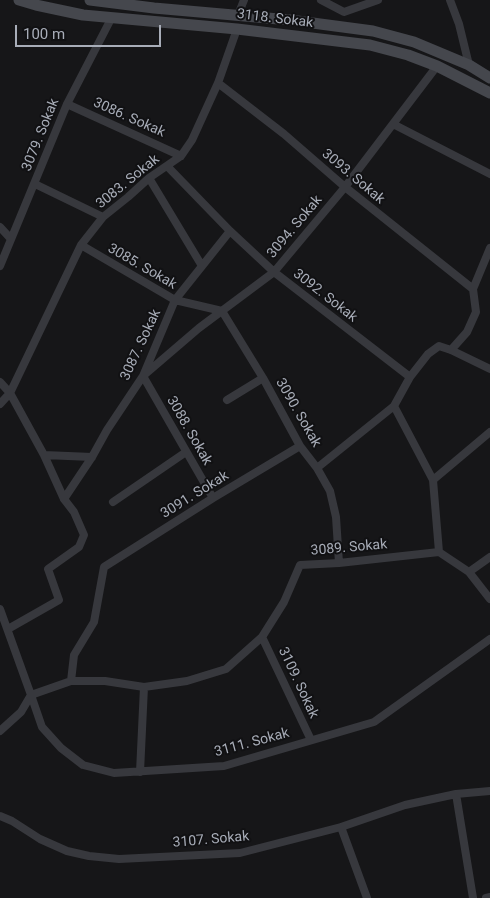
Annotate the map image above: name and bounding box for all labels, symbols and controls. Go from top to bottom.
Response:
street label: 3118. Sokak [236,6,314,32]
scale bar [18,15,164,47]
text: 100 m [23,25,65,43]
street label: 3086. Sokak [91,95,167,141]
street label: 3079. Sokak [19,96,63,174]
street label: 3093. Sokak [318,146,388,208]
street label: 3083. Sokak [93,151,163,213]
street label: 3094. Sokak [264,192,326,262]
street label: 3085. Sokak [105,241,179,293]
street label: 3092. Sokak [290,266,360,326]
street label: 3087. Sokak [117,307,165,383]
street label: 3090. Sokak [272,376,324,450]
street label: 3088. Sokak [163,394,215,468]
street label: 3091. Sokak [158,468,232,522]
street label: 3089. Sokak [310,536,388,560]
street label: 3109. Sokak [274,645,322,721]
street label: 3111. Sokak [213,725,291,761]
street label: 3107. Sokak [172,828,250,852]

